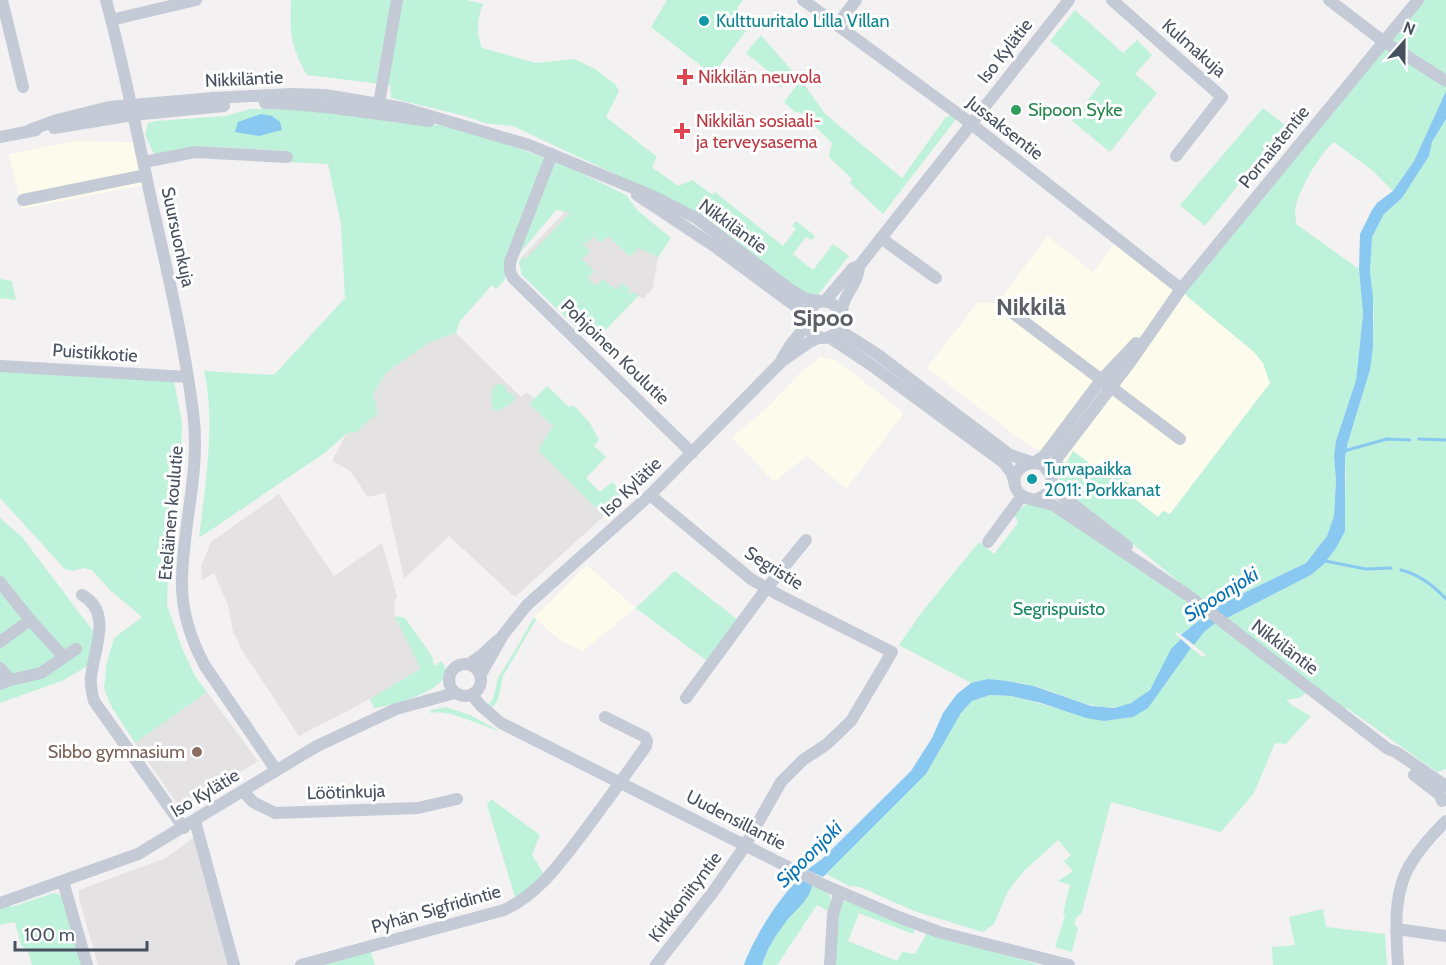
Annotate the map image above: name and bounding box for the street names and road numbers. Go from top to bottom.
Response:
street label: Iso Kylätie [973,14,1037,88]
street label: Kulmakuja [1157,14,1231,82]
street label: Nikkiläntie [204,66,284,92]
street label: Jussaksentie [962,91,1048,165]
street label: Pornaistentie [1234,101,1314,193]
street label: Suursuonkuja [157,185,199,289]
street label: Nikkiläntie [695,194,771,258]
street label: Pohjoinen Koulutie [556,295,674,409]
street label: Puistikkotie [52,339,138,367]
street label: Eteläinen koulutie [154,445,188,581]
street label: Iso Kylätie [596,453,666,521]
street label: Segristie [741,542,807,594]
street label: Nikkiläntie [1247,615,1323,679]
street label: Iso Kylätie [167,764,243,822]
street label: Löötinkuja [306,780,386,804]
street label: Uudensillantie [682,785,790,855]
street label: Kirkkoniityntie [644,847,726,947]
street label: Pyhän Sigfridintie [369,880,503,938]

